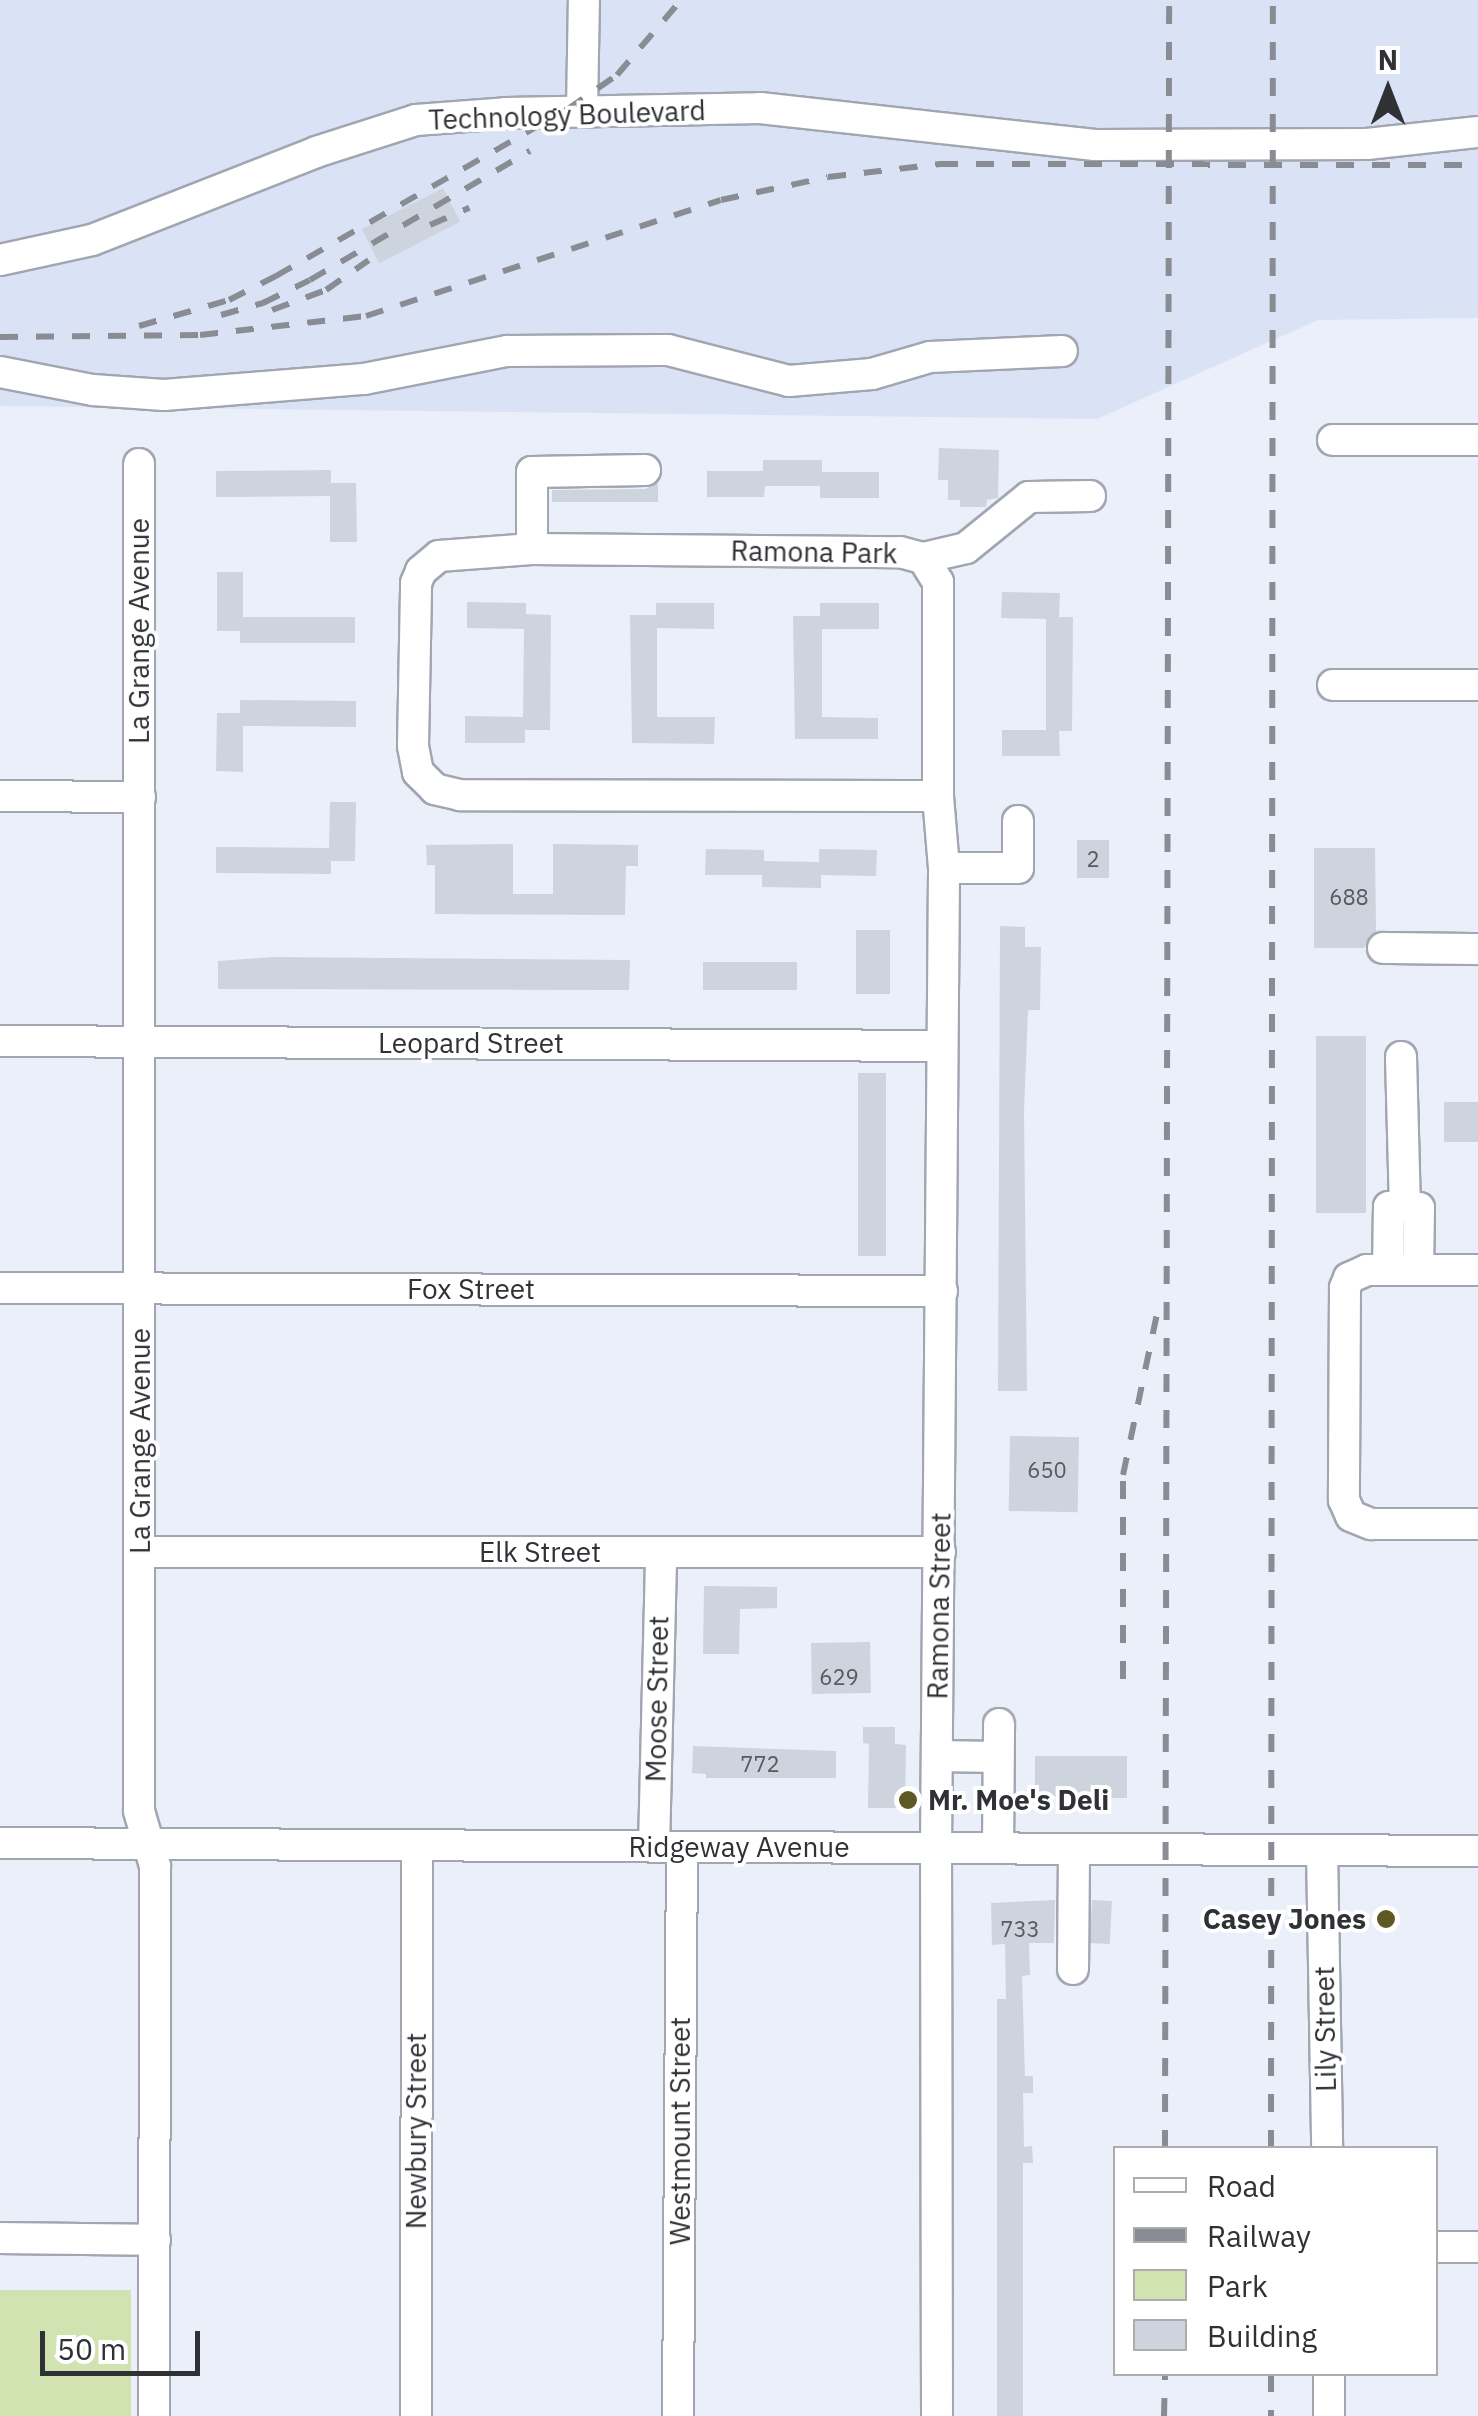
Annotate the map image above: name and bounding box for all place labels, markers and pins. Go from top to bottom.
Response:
place label: Mr. Moe's Deli [928,1783,1109,1817]
marker: Mr. Moe's Deli [897,1789,919,1811]
place label: Casey Jones [1203,1902,1366,1936]
marker: Casey Jones [1375,1908,1397,1930]

